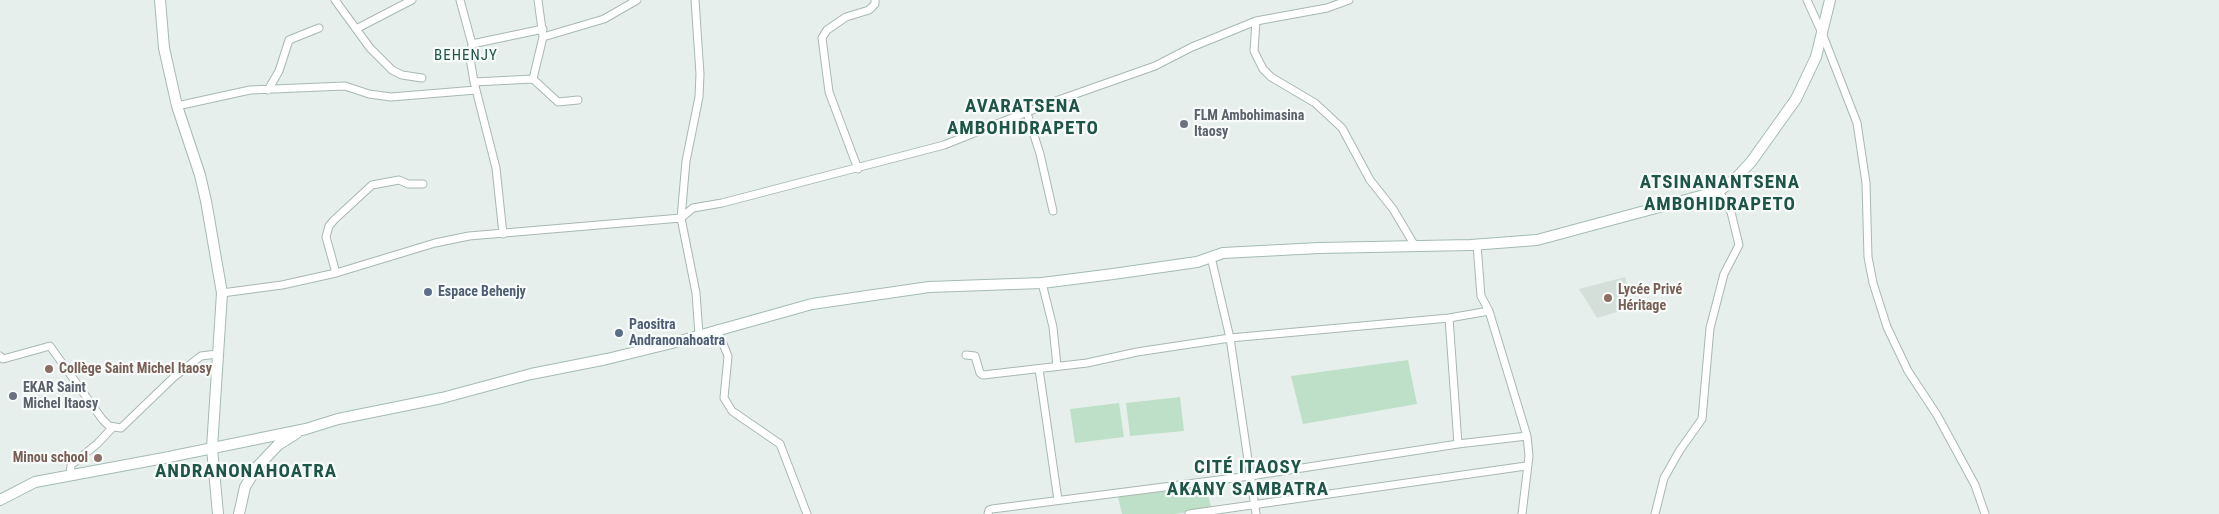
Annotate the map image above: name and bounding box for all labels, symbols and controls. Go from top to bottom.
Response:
district label: BEHENJY [433,47,499,65]
district label: AVARATSENA AMBOHIDRAPETO [945,96,1101,140]
place label: FLM Ambohimasina Itaosy [1194,108,1304,140]
marker: FLM Ambohimasina Itaosy [1178,118,1190,130]
district label: ATSINANANTSENA AMBOHIDRAPETO [1638,172,1802,216]
place label: Lycée Privé Héritage [1618,282,1682,314]
place label: Espace Behenjy [438,284,526,300]
marker: Espace Behenjy [422,286,434,298]
marker: Lycée Privé Héritage [1602,292,1614,304]
place label: Paositra Andranonahoatra [629,317,725,350]
marker: Paositra Andranonahoatra [613,327,625,339]
place label: Collège Saint Michel Itaosy [59,361,212,377]
marker: Collège Saint Michel Itaosy [43,363,55,375]
place label: EKAR Saint Michel Itaosy [23,380,98,412]
marker: EKAR Saint Michel Itaosy [7,390,19,402]
place label: Minou school [13,450,88,466]
marker: Minou school [92,452,104,464]
district label: CITÉ ITAOSY AKANY SAMBATRA [1165,457,1331,501]
district label: ANDRANONAHOATRA [153,461,339,483]

